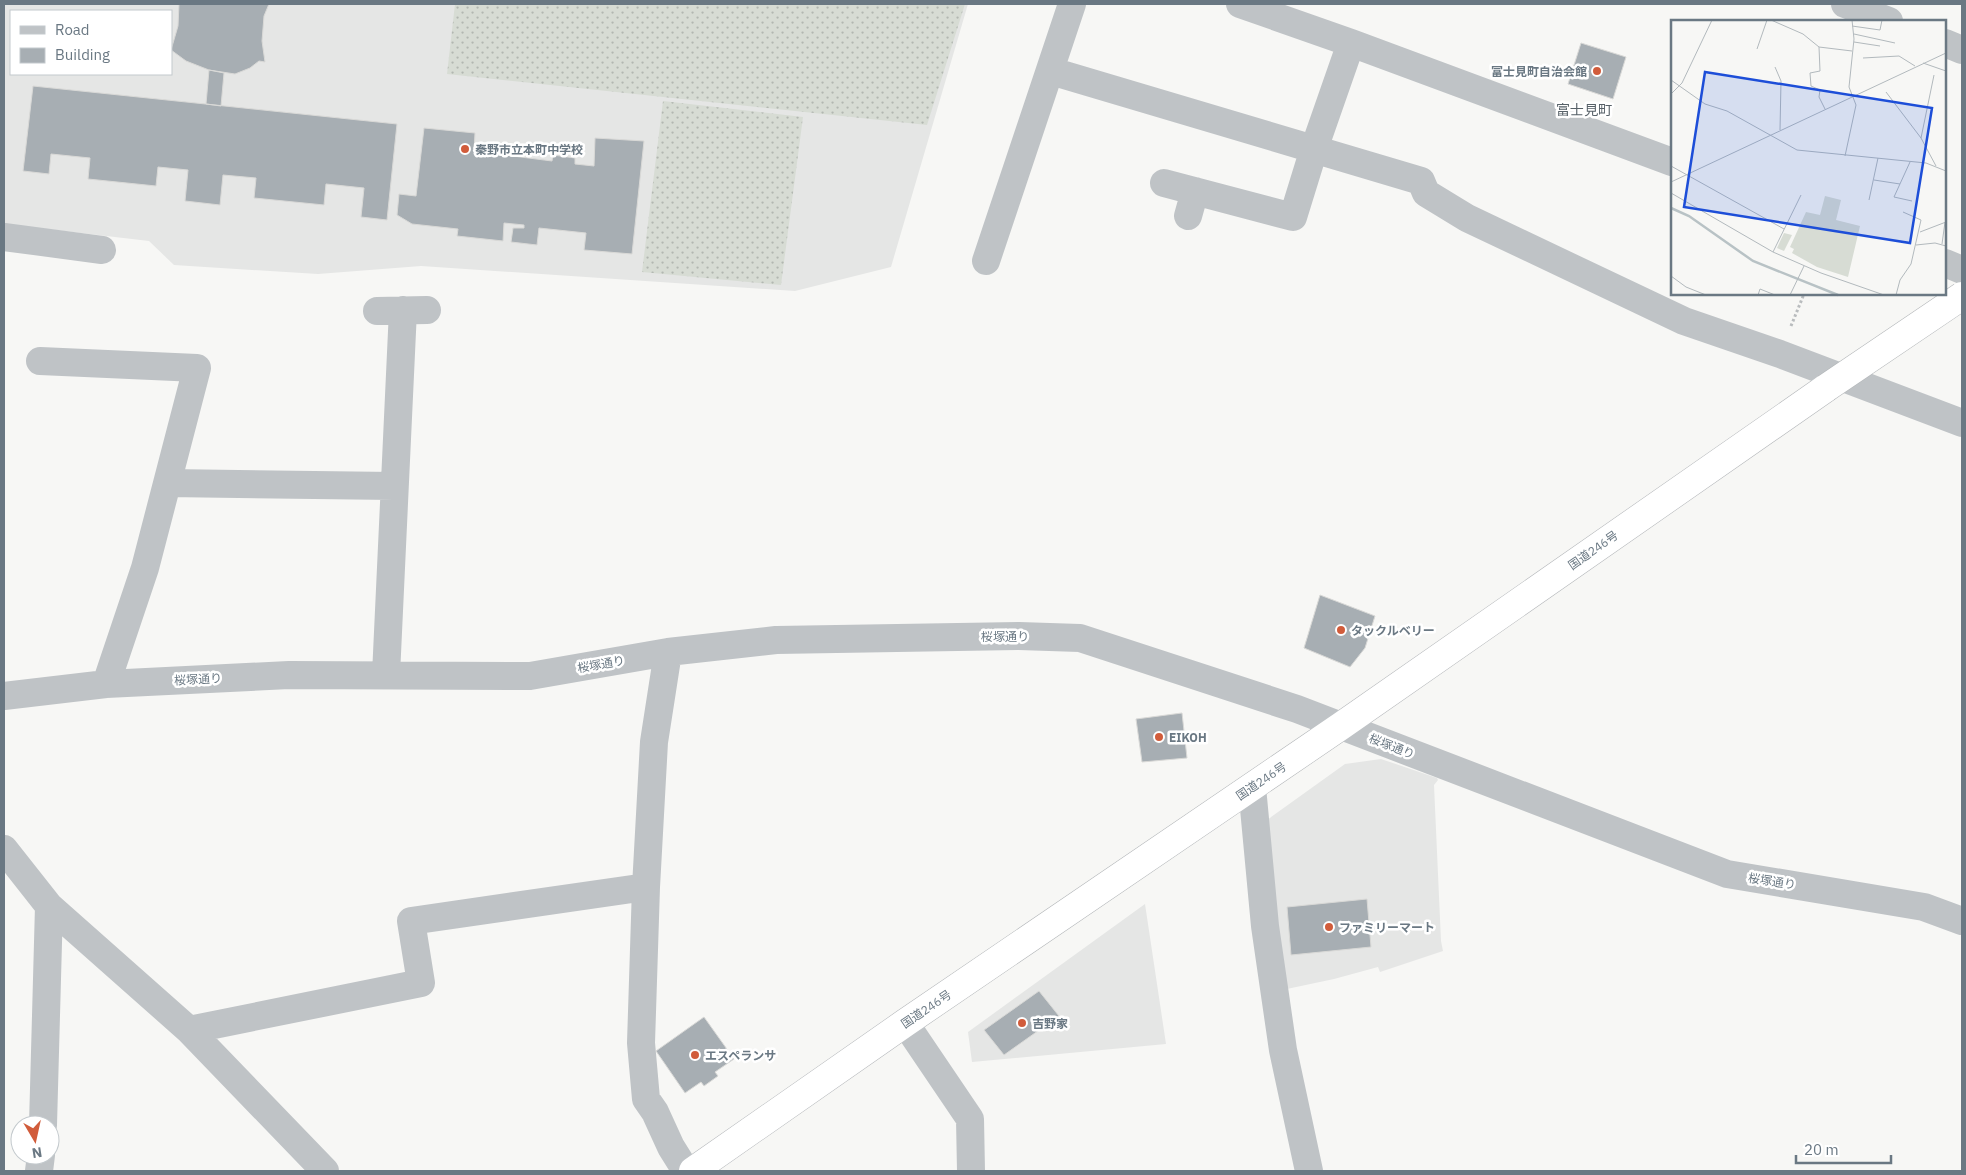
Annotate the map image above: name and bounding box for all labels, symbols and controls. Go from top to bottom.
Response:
legend [10,10,172,75]
text: Road [55,20,90,39]
inset map [1671,20,1946,295]
text: Building [55,45,110,64]
place label: 富士見町自治会館 [1491,64,1587,79]
marker: 富士見町自治会館 [1591,65,1603,77]
district label: 富士見町 [1556,101,1612,119]
place label: 秦野市立本町中学校 [475,142,583,157]
marker: 秦野市立本町中学校 [459,143,471,155]
street label: 国道246号 [1565,527,1621,573]
place label: タックルベリー [1351,623,1435,638]
marker: タックルベリー [1335,624,1347,636]
street label: 桜塚通り [981,629,1029,644]
street label: 桜塚通り [576,652,626,676]
street label: 桜塚通り [174,670,222,688]
place label: EIKOH [1169,730,1207,745]
street label: 桜塚通り [1367,730,1417,762]
marker: EIKOH [1153,731,1165,743]
street label: 国道246号 [1233,759,1289,803]
street label: 桜塚通り [1747,870,1797,892]
place label: ファミリーマート [1339,920,1435,935]
marker: ファミリーマート [1323,921,1335,933]
street label: 国道246号 [898,987,954,1031]
place label: 吉野家 [1032,1016,1068,1031]
marker: 吉野家 [1016,1017,1028,1029]
place label: エスペランサ [705,1048,776,1063]
marker: エスペランサ [689,1049,701,1061]
north arrow [10,1115,60,1165]
scale bar [1796,1132,1891,1164]
text: 20 m [1804,1140,1839,1159]
text: N [31,1143,43,1163]

